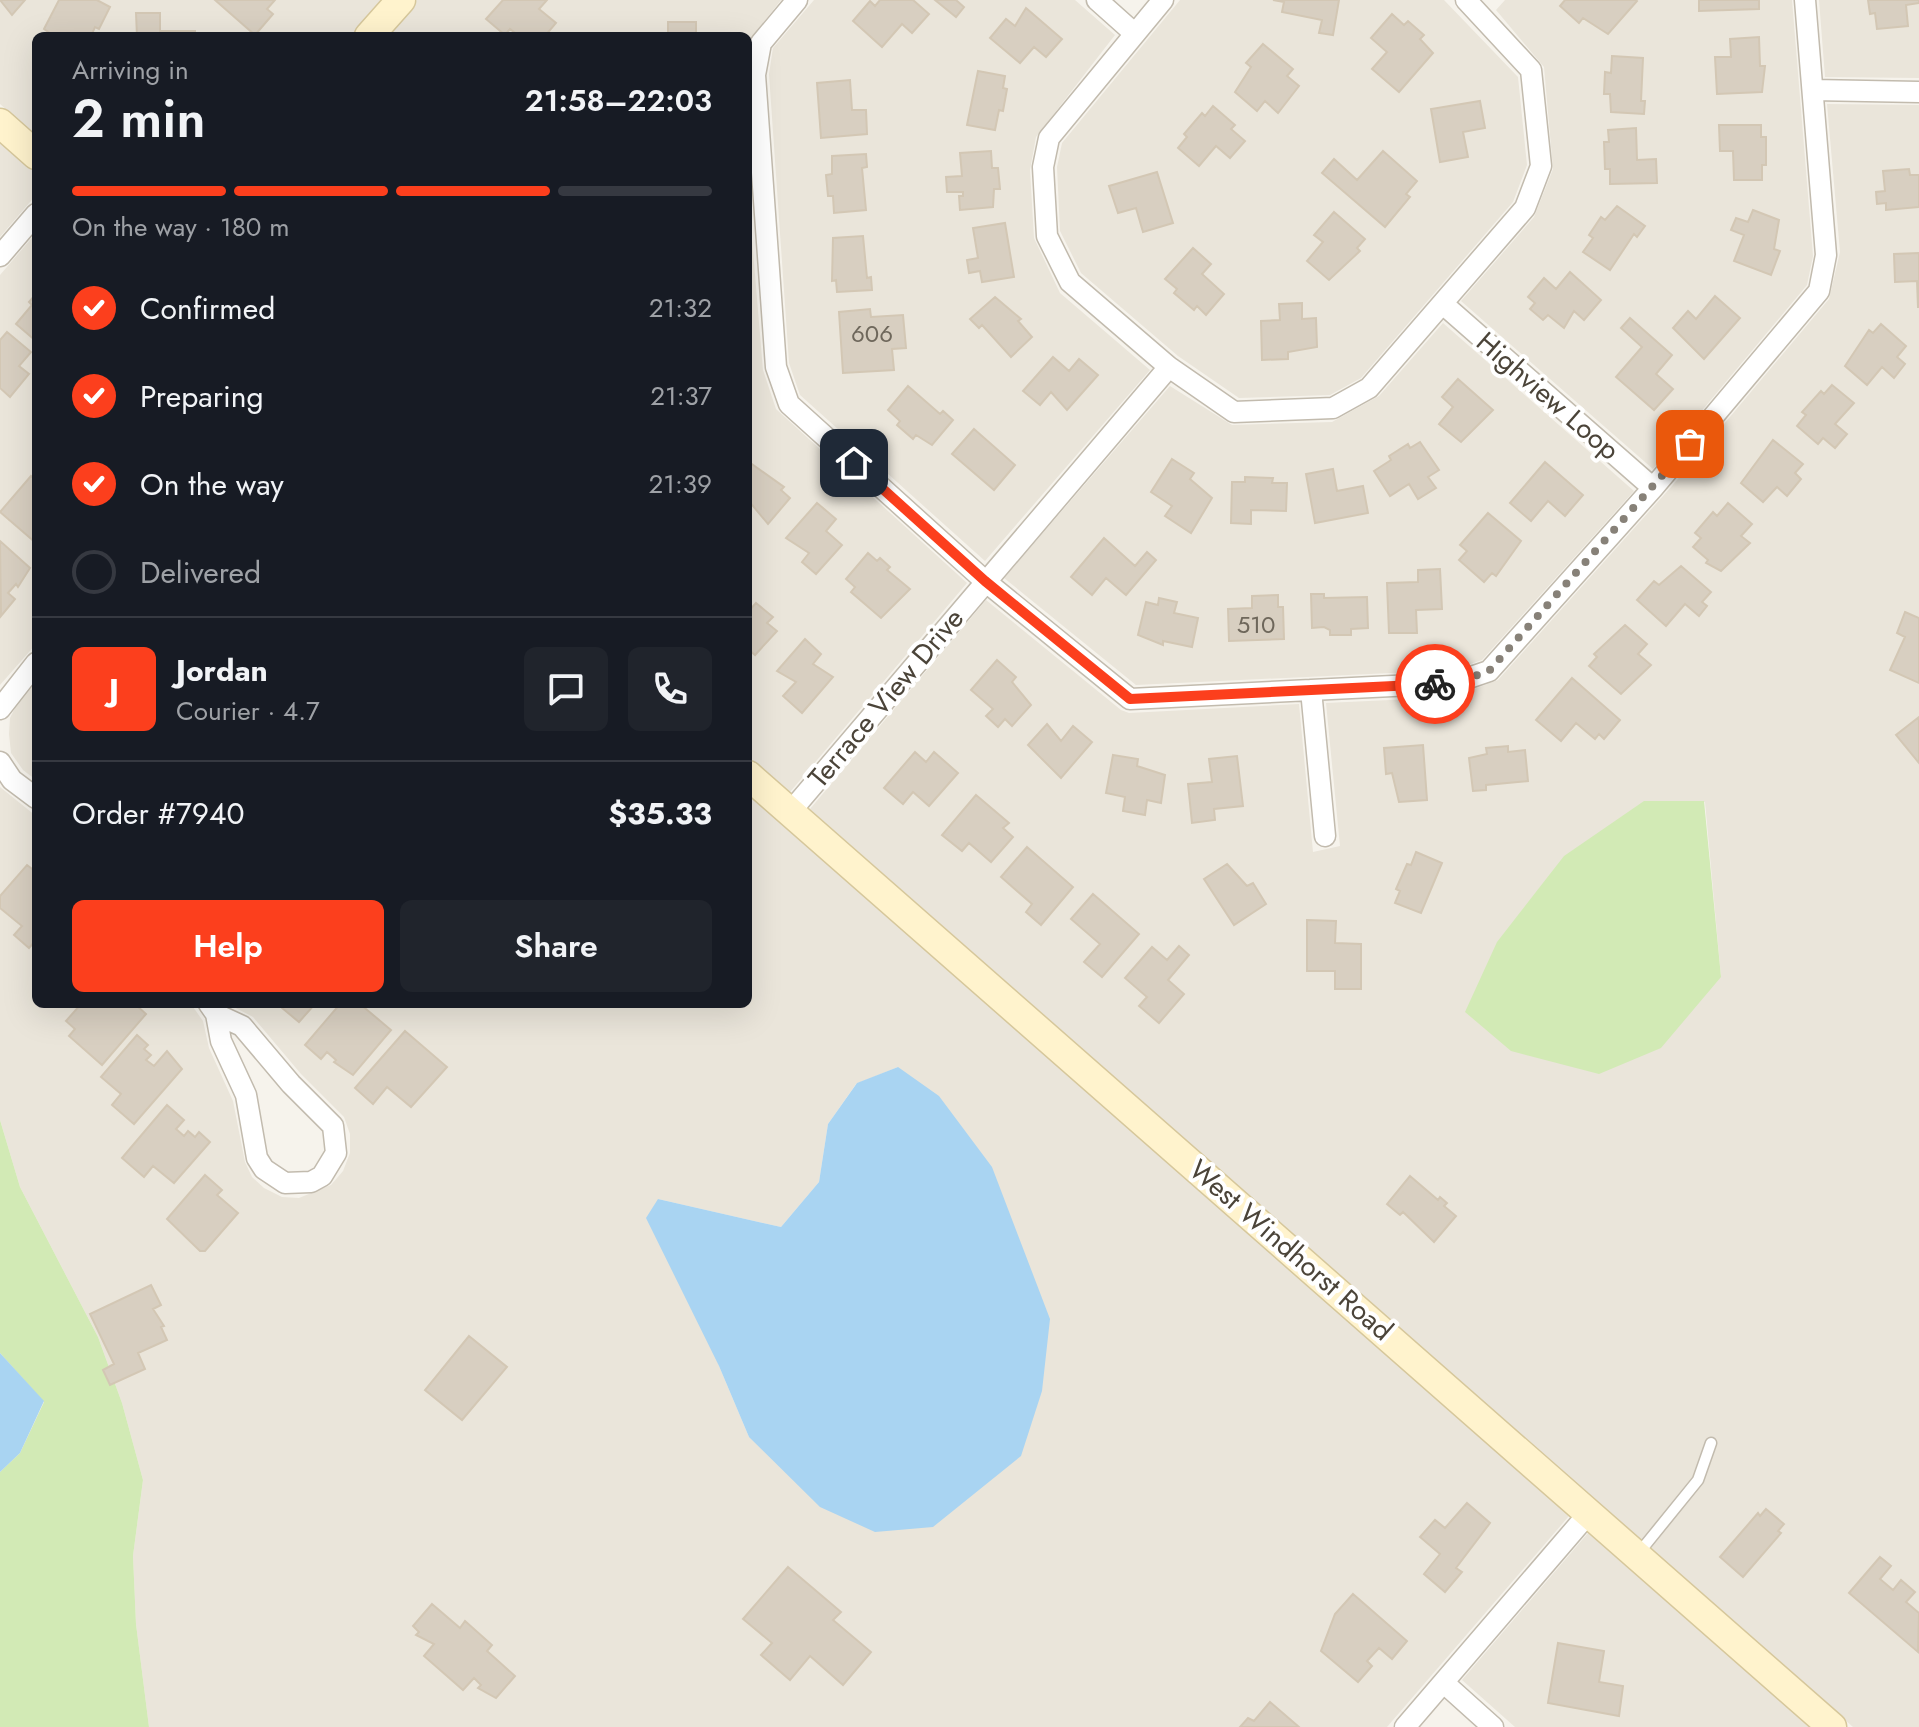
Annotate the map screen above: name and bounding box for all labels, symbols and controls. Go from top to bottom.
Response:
text: Arriving in [72,51,189,89]
text: 21:58–22:03 [525,79,712,122]
text: 2 min [72,81,205,157]
text: On the way · 180 m [72,208,290,246]
icon: check [72,286,116,330]
text: Confirmed [140,287,275,330]
text: 21:32 [649,289,712,327]
house number: 606 [851,316,893,351]
street label: Highview Loop [1467,322,1629,470]
icon: check [72,374,116,418]
text: Preparing [140,375,264,418]
text: 21:37 [650,377,712,415]
pin [1656,410,1724,478]
icon: bag [1668,422,1712,466]
pin [820,429,888,497]
icon: home [832,441,876,485]
icon: check [72,462,116,506]
text: On the way [140,463,284,506]
text: 21:39 [649,465,712,503]
text: Delivered [140,551,261,594]
street label: Terrace View Drive [799,599,973,797]
house number: 510 [1237,607,1275,642]
courier [1395,644,1475,724]
button: chat [524,647,608,731]
button: phone [628,647,712,731]
text: Jordan [176,649,268,692]
icon: bike [1413,662,1457,706]
text: J [109,668,119,711]
text: Courier · 4.7 [176,692,320,730]
text: Order #7940 [72,792,245,835]
text: $35.33 [608,792,712,835]
button: Help [72,900,384,992]
button: Share [400,900,712,992]
street label: West Windhorst Road [1180,1150,1402,1350]

